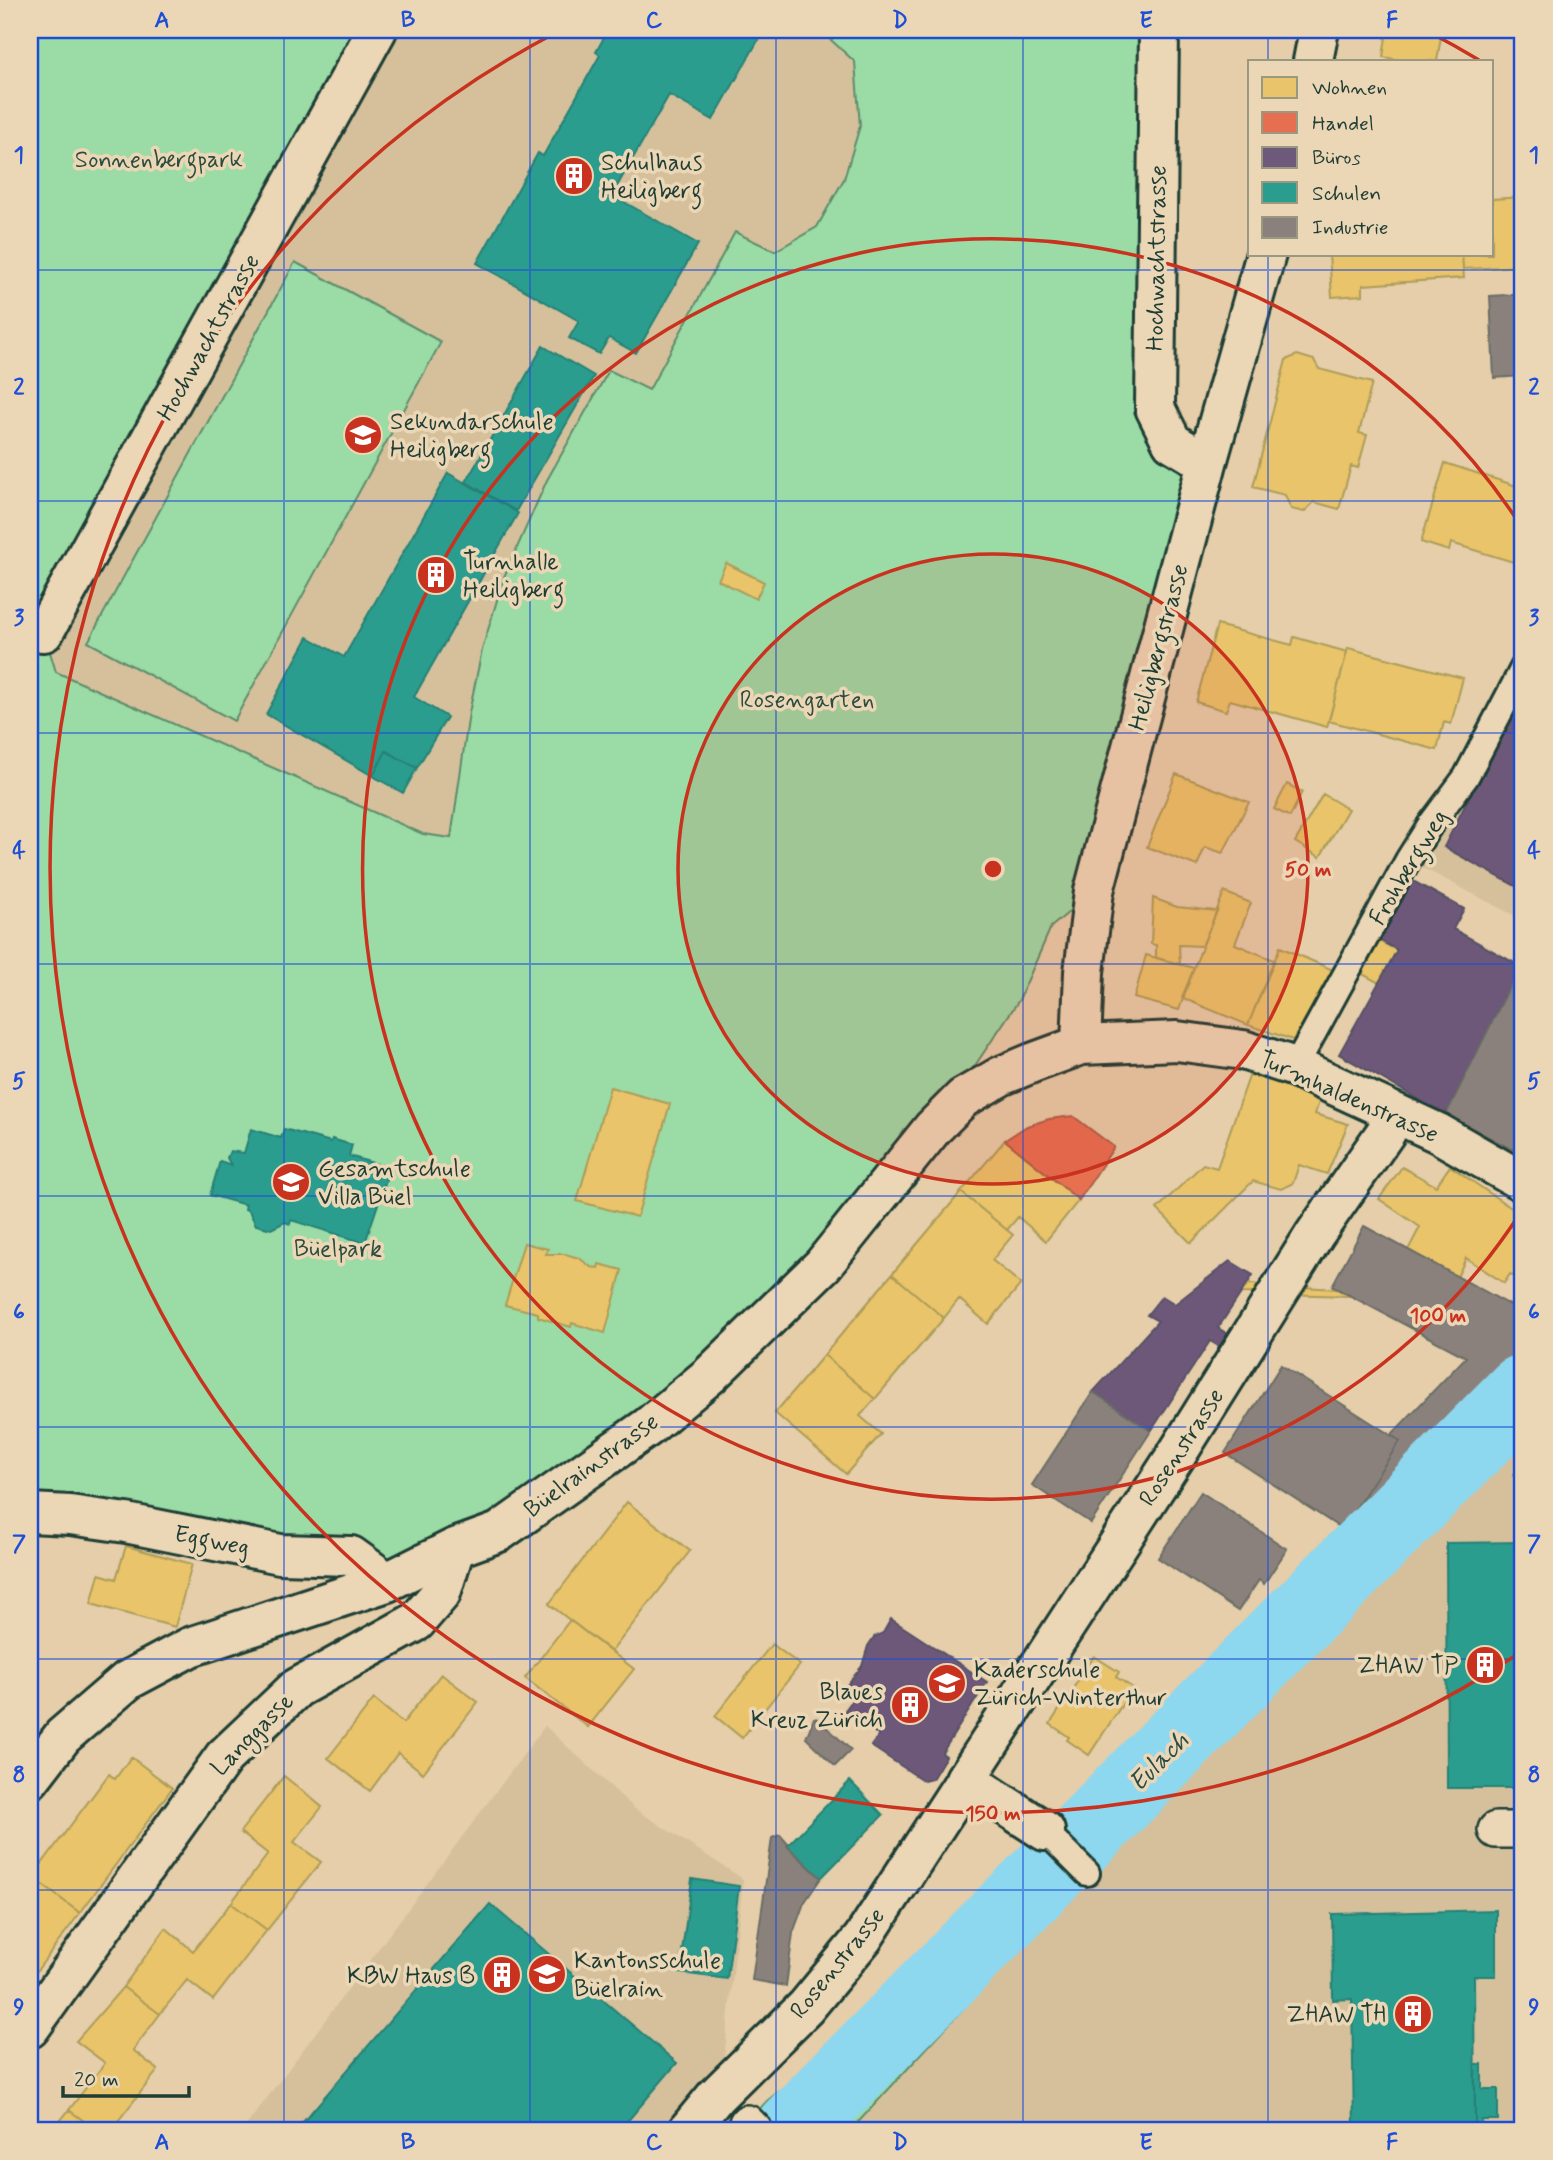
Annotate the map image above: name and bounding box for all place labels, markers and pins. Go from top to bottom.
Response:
place label: Schulhaus Heiligberg [601,148,703,210]
building icon: Schulhaus Heiligberg [553,155,595,197]
place label: Sekundarschule Heiligberg [390,407,553,469]
school or university icon: Sekundarschule Heiligberg [342,414,384,456]
place label: Turnhalle Heiligberg [463,547,564,609]
building icon: Turnhalle Heiligberg [415,554,457,596]
centre of rings [981,857,1005,881]
place label: Gesamtschule Villa Büel [318,1154,471,1213]
school or university icon: Gesamtschule Villa Büel [270,1161,312,1203]
building icon: ZHAW TP [1464,1644,1506,1686]
place label: ZHAW TP [1357,1651,1458,1682]
place label: Kaderschule Zürich-Winterthur [974,1655,1167,1714]
school or university icon: Kaderschule Zürich-Winterthur [926,1662,968,1704]
place label: Blaues Kreuz Zürich [751,1677,883,1736]
building icon: Blaues Kreuz Zürich [889,1684,931,1726]
place label: Kantonsschule Büelrain [574,1946,721,2005]
school or university icon: Kantonsschule Büelrain [526,1953,568,1995]
building icon: KBW Haus B [481,1954,523,1996]
place label: KBW Haus B [347,1961,475,1992]
building icon: ZHAW TH [1392,1993,1434,2035]
place label: ZHAW TH [1287,2000,1386,2031]

